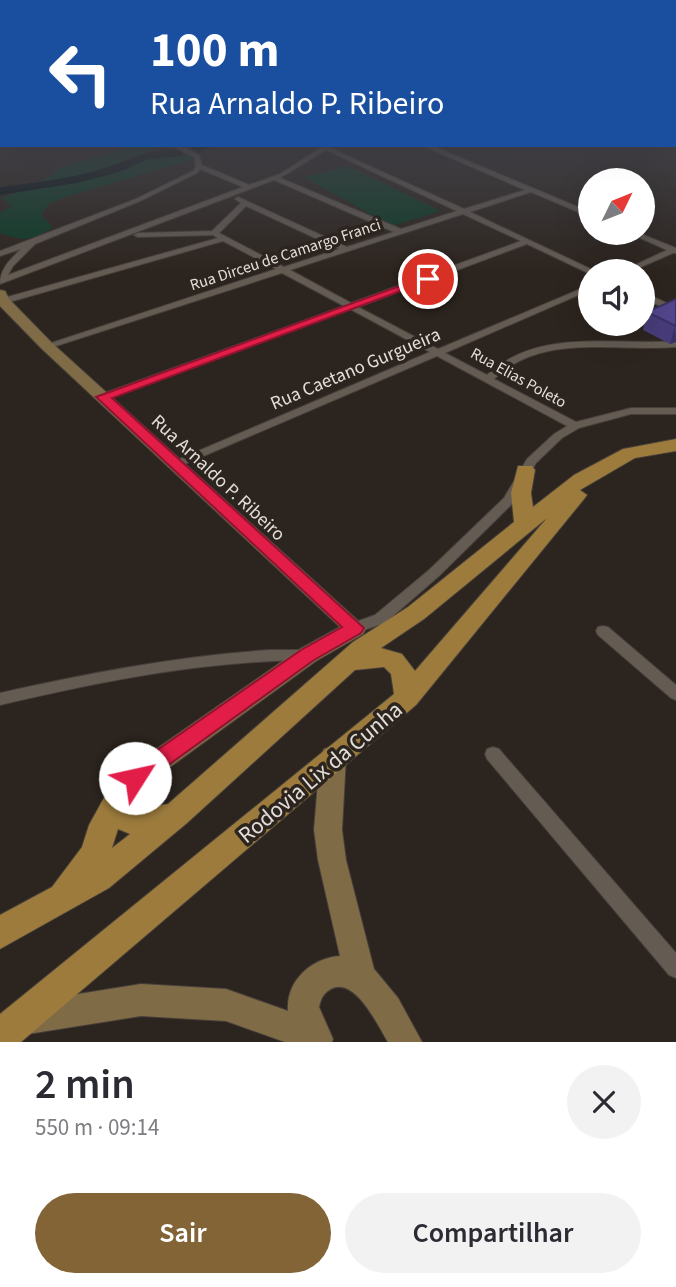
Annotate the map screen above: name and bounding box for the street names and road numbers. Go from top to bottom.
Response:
street label: Rua Dirceu de Camargo Franci [187,214,384,296]
street label: Rua Caetano Gurgueira [266,321,445,417]
street label: Rua Elias Poleto [467,342,570,413]
street label: Rua Arnaldo P. Ribeiro [145,409,291,548]
street label: Rodovia Lix da Cunha [231,694,410,851]

